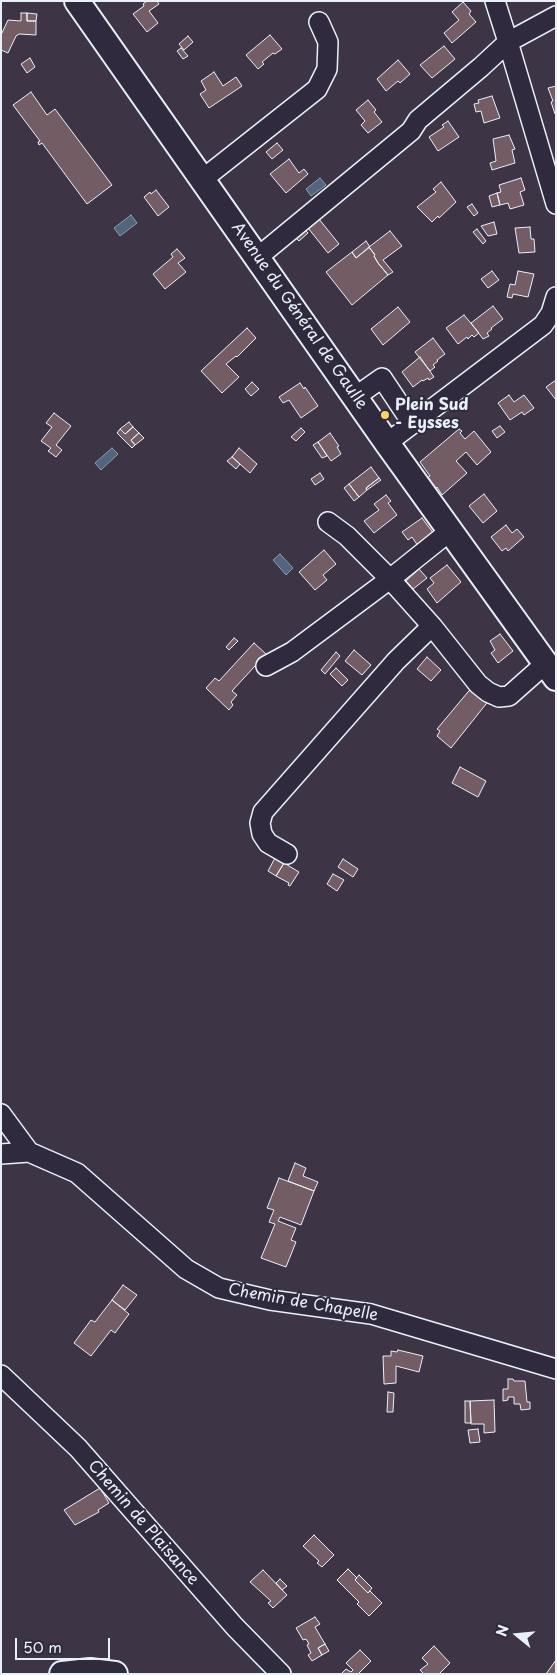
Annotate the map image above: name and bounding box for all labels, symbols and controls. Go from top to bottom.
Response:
street label: Avenue du Général de Gaulle [227,219,371,413]
place label: Plein Sud - Eysses [395,396,468,434]
marker: Plein Sud - Eysses [379,409,391,421]
street label: Chemin de Chapelle [226,1280,380,1326]
street label: Chemin de Plaisance [84,1457,202,1589]
north arrow [492,1610,542,1660]
text: N [491,1622,514,1639]
scale bar [18,1628,112,1660]
text: 50 m [23,1635,62,1658]

